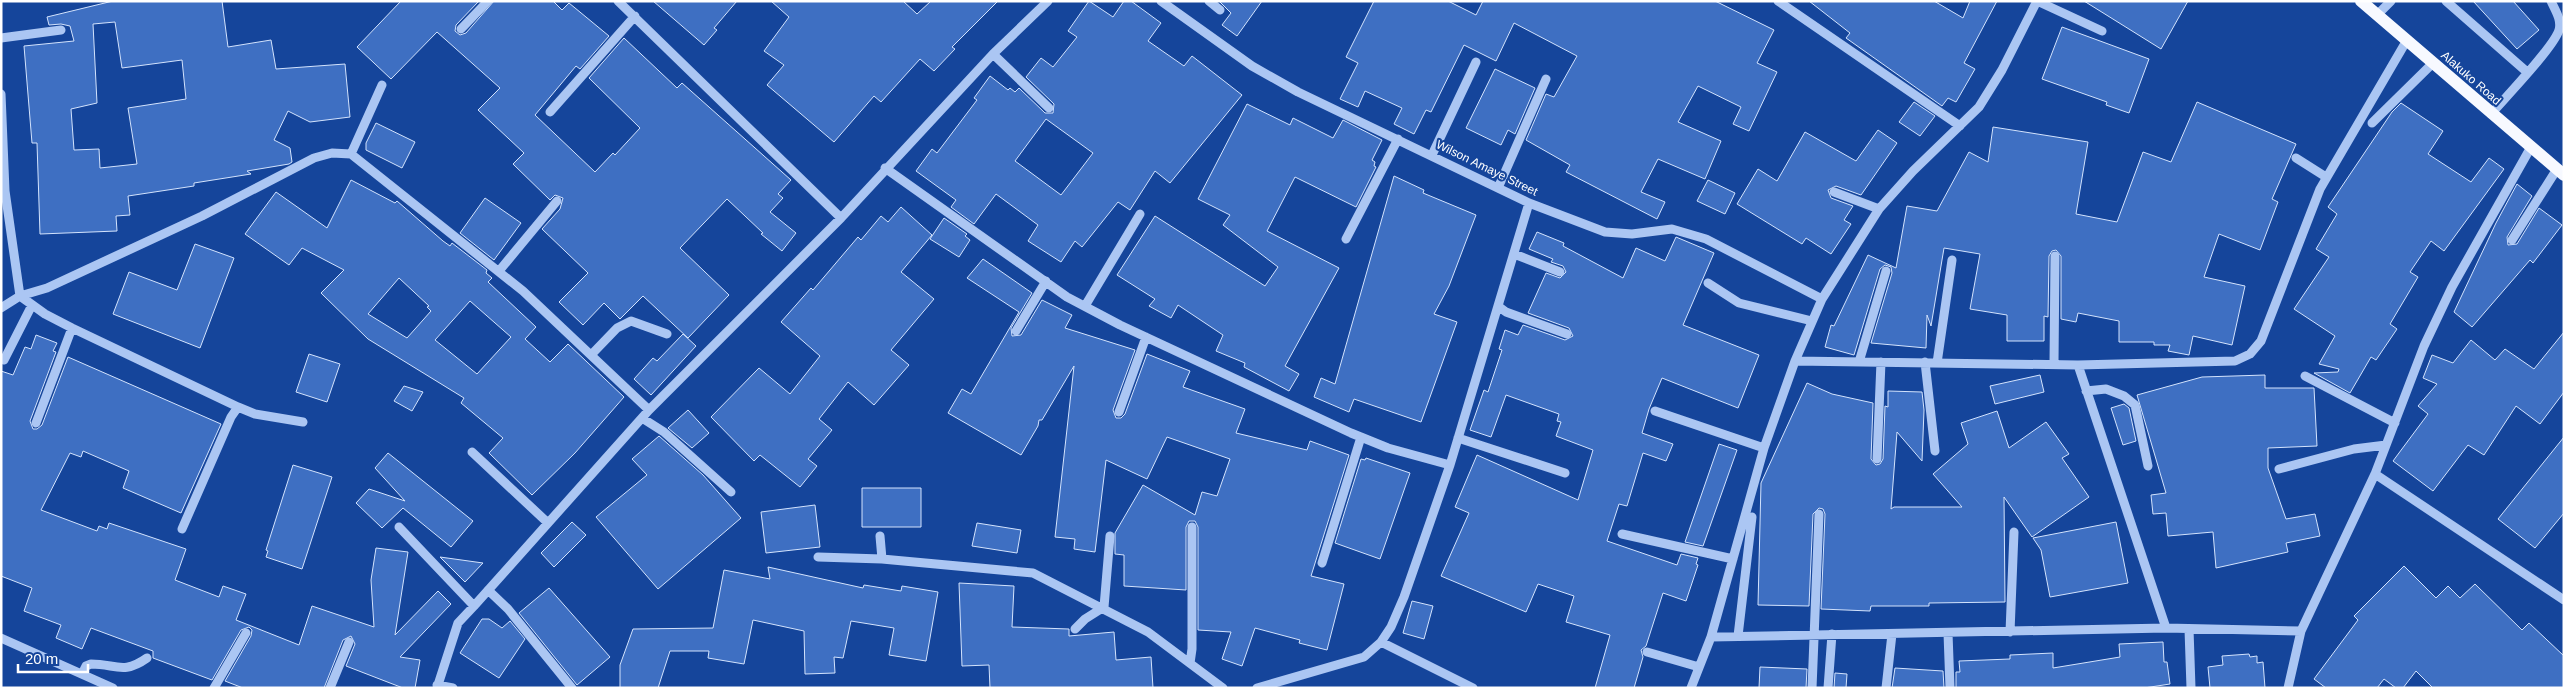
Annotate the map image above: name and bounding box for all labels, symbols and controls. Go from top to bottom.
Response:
street label: Alakuko Road [2438,48,2504,108]
street label: Wilson Amaye Street [1434,137,1541,199]
scale bar [18,642,88,674]
text: 20 m [25,650,58,667]

